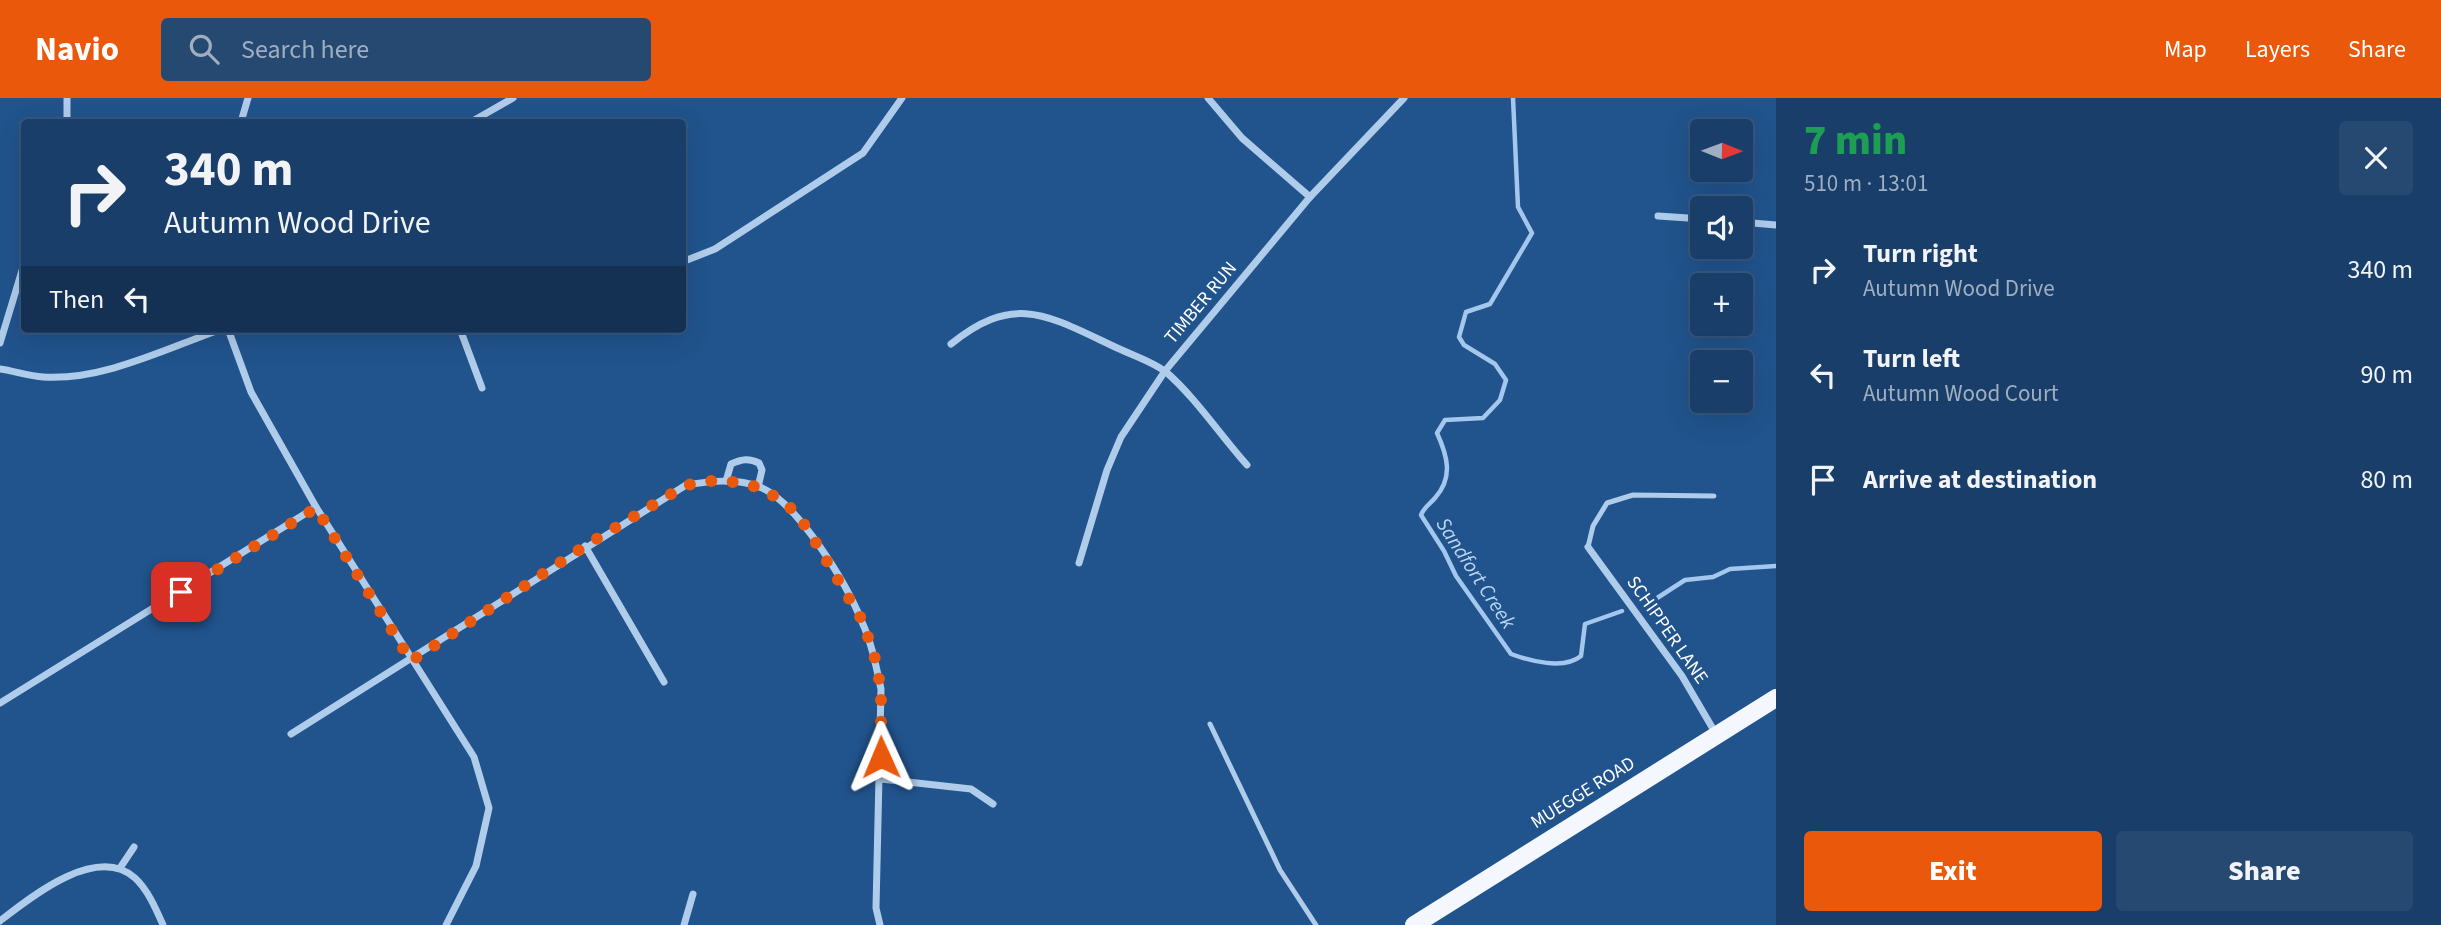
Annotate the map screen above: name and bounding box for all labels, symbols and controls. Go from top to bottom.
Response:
search box [161,18,651,81]
text: Navio [35,26,119,73]
icon: search [185,30,223,68]
text: Search here [241,31,369,68]
text: Map [2164,32,2207,67]
text: Layers [2245,32,2310,67]
text: Share [2348,32,2406,67]
text: 7 min [1804,111,1907,171]
north arrow [1690,119,1754,182]
map controls [1690,119,1753,413]
button: close [2339,121,2413,195]
text: 340 m [164,135,293,205]
icon: right [49,147,140,238]
text: 510 m · 13:01 [1804,167,1928,200]
button: sound [1690,196,1753,259]
text: Autumn Wood Drive [164,200,431,246]
text: Turn right [1863,235,1978,272]
icon: right [1804,251,1842,289]
text: 340 m [2347,251,2413,288]
street label: TIMBER RUN [1158,256,1244,350]
text: Autumn Wood Drive [1863,272,2055,305]
button: + [1690,273,1753,336]
icon: left [118,280,156,318]
text: Then [49,281,104,318]
text: Turn left [1863,340,1960,377]
button: − [1690,350,1753,413]
icon: left [1804,356,1842,394]
text: 90 m [2360,356,2413,393]
text: Autumn Wood Court [1863,377,2059,410]
icon: arrive [1804,461,1842,499]
text: Arrive at destination [1863,461,2097,498]
text: 80 m [2360,461,2413,498]
water label: Sandfort Creek [1429,511,1524,635]
pin [151,562,211,622]
street label: SCHIPPER LANE [1620,570,1714,690]
icon: arrive [162,573,200,611]
position arrow [844,720,918,794]
street label: MUEGGE ROAD [1526,750,1640,836]
button: Exit [1804,831,2102,911]
button: Share [2116,831,2413,911]

